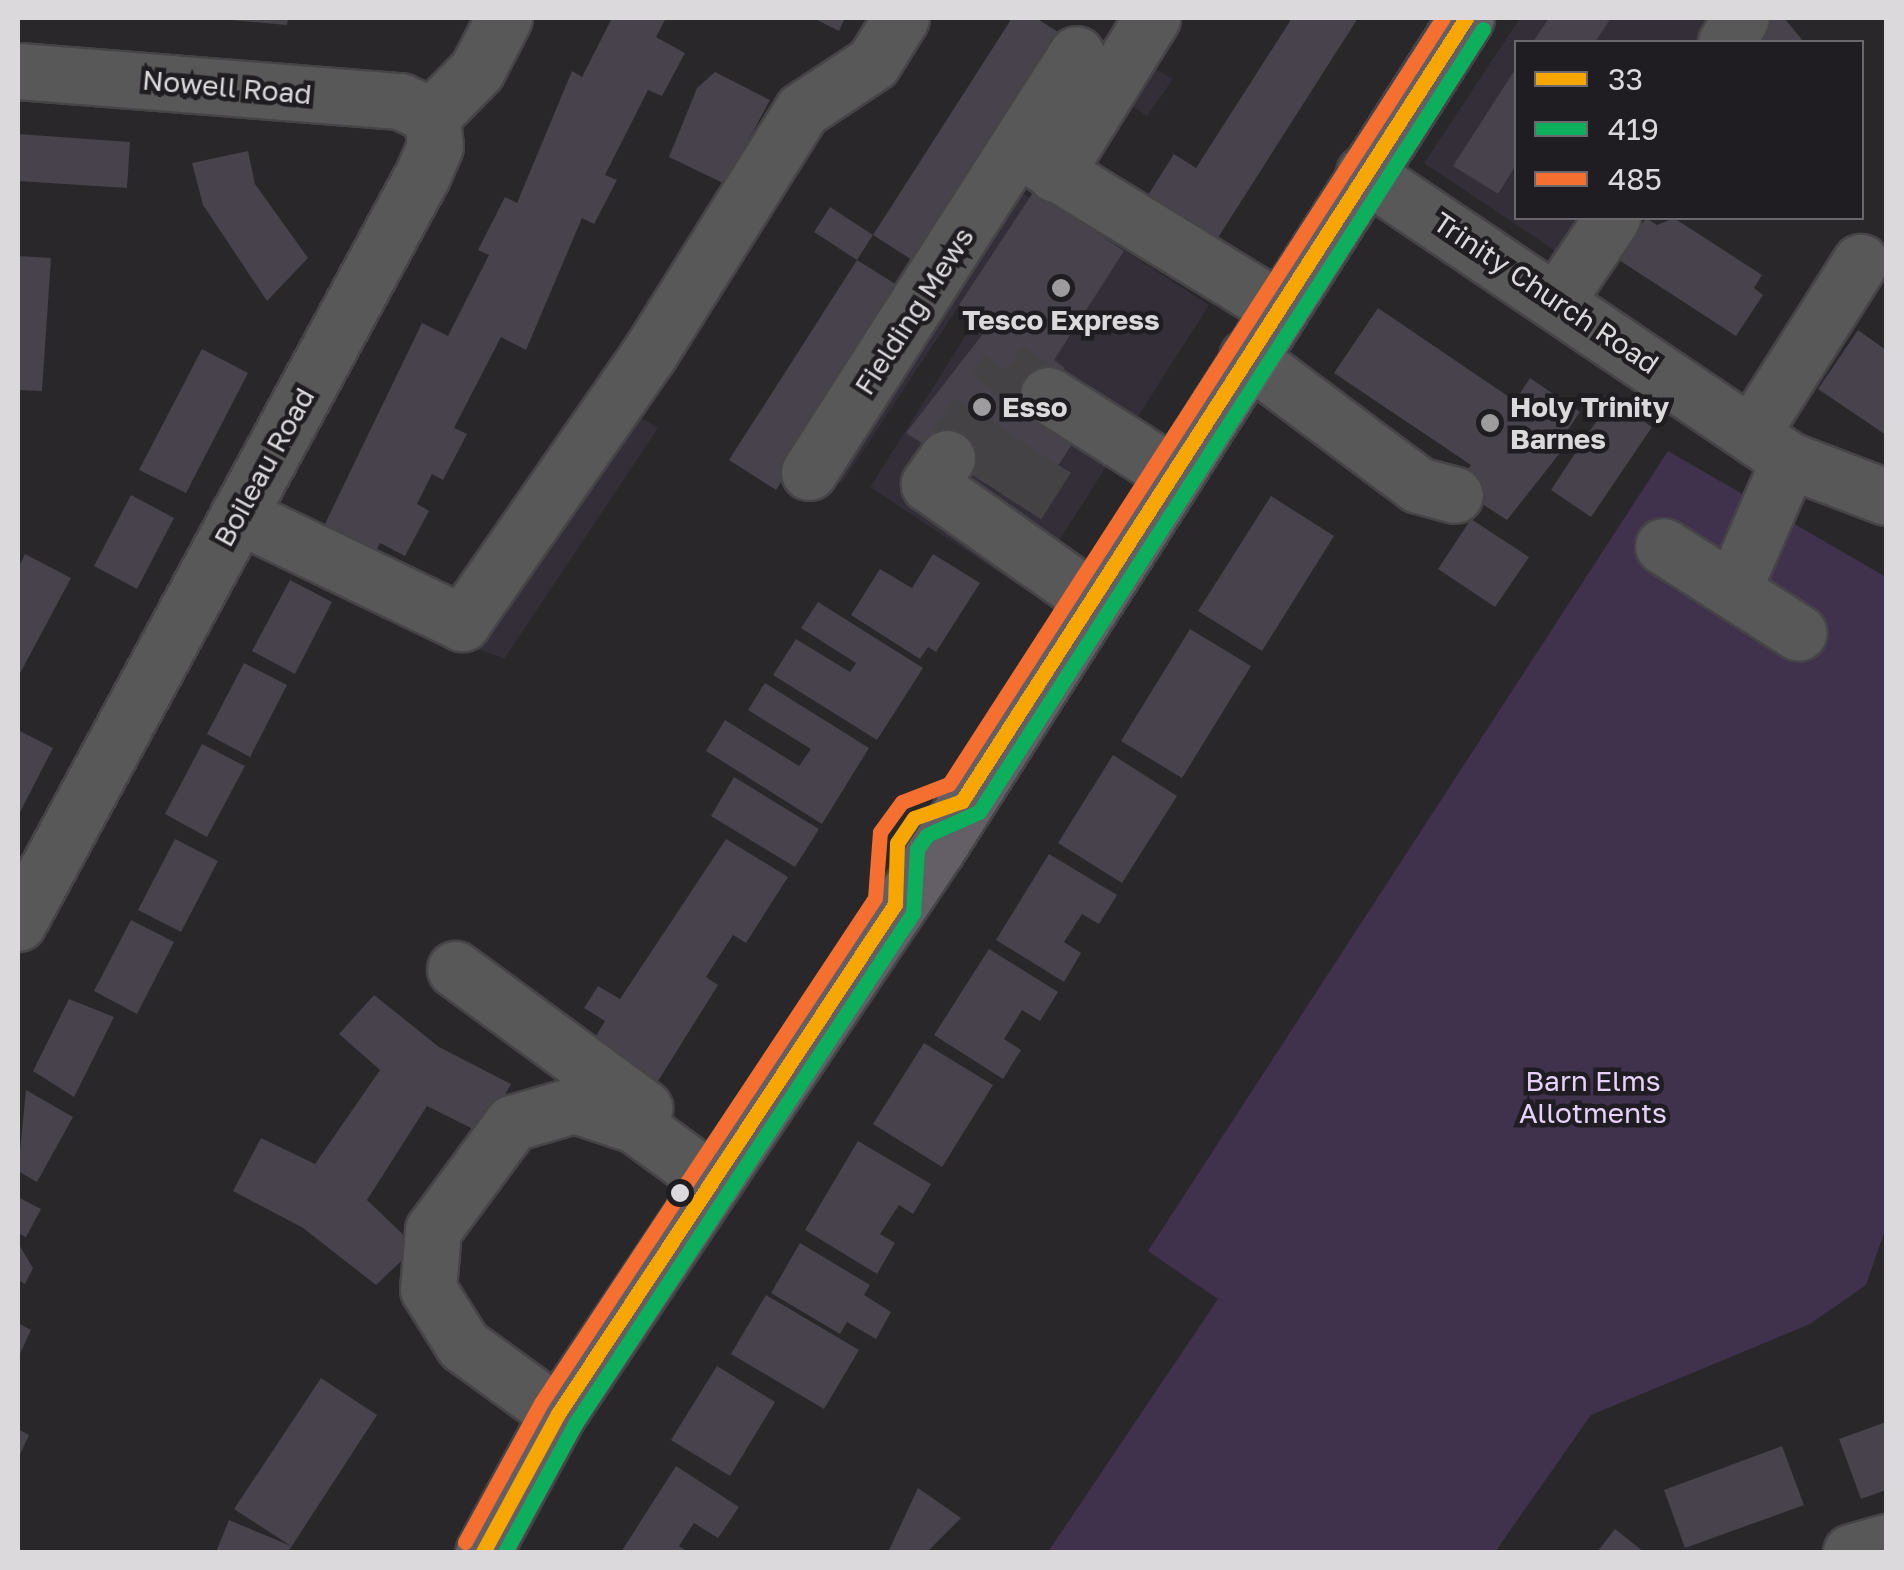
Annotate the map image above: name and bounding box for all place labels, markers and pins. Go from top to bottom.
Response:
marker: Tesco Express [1050,277,1072,299]
place label: Tesco Express [962,303,1160,337]
place label: Esso [1002,390,1068,424]
place label: Holy Trinity Barnes [1510,390,1669,456]
marker: Esso [971,396,993,418]
marker: Holy Trinity Barnes [1479,412,1501,434]
unlabelled marker [670,1183,690,1203]

